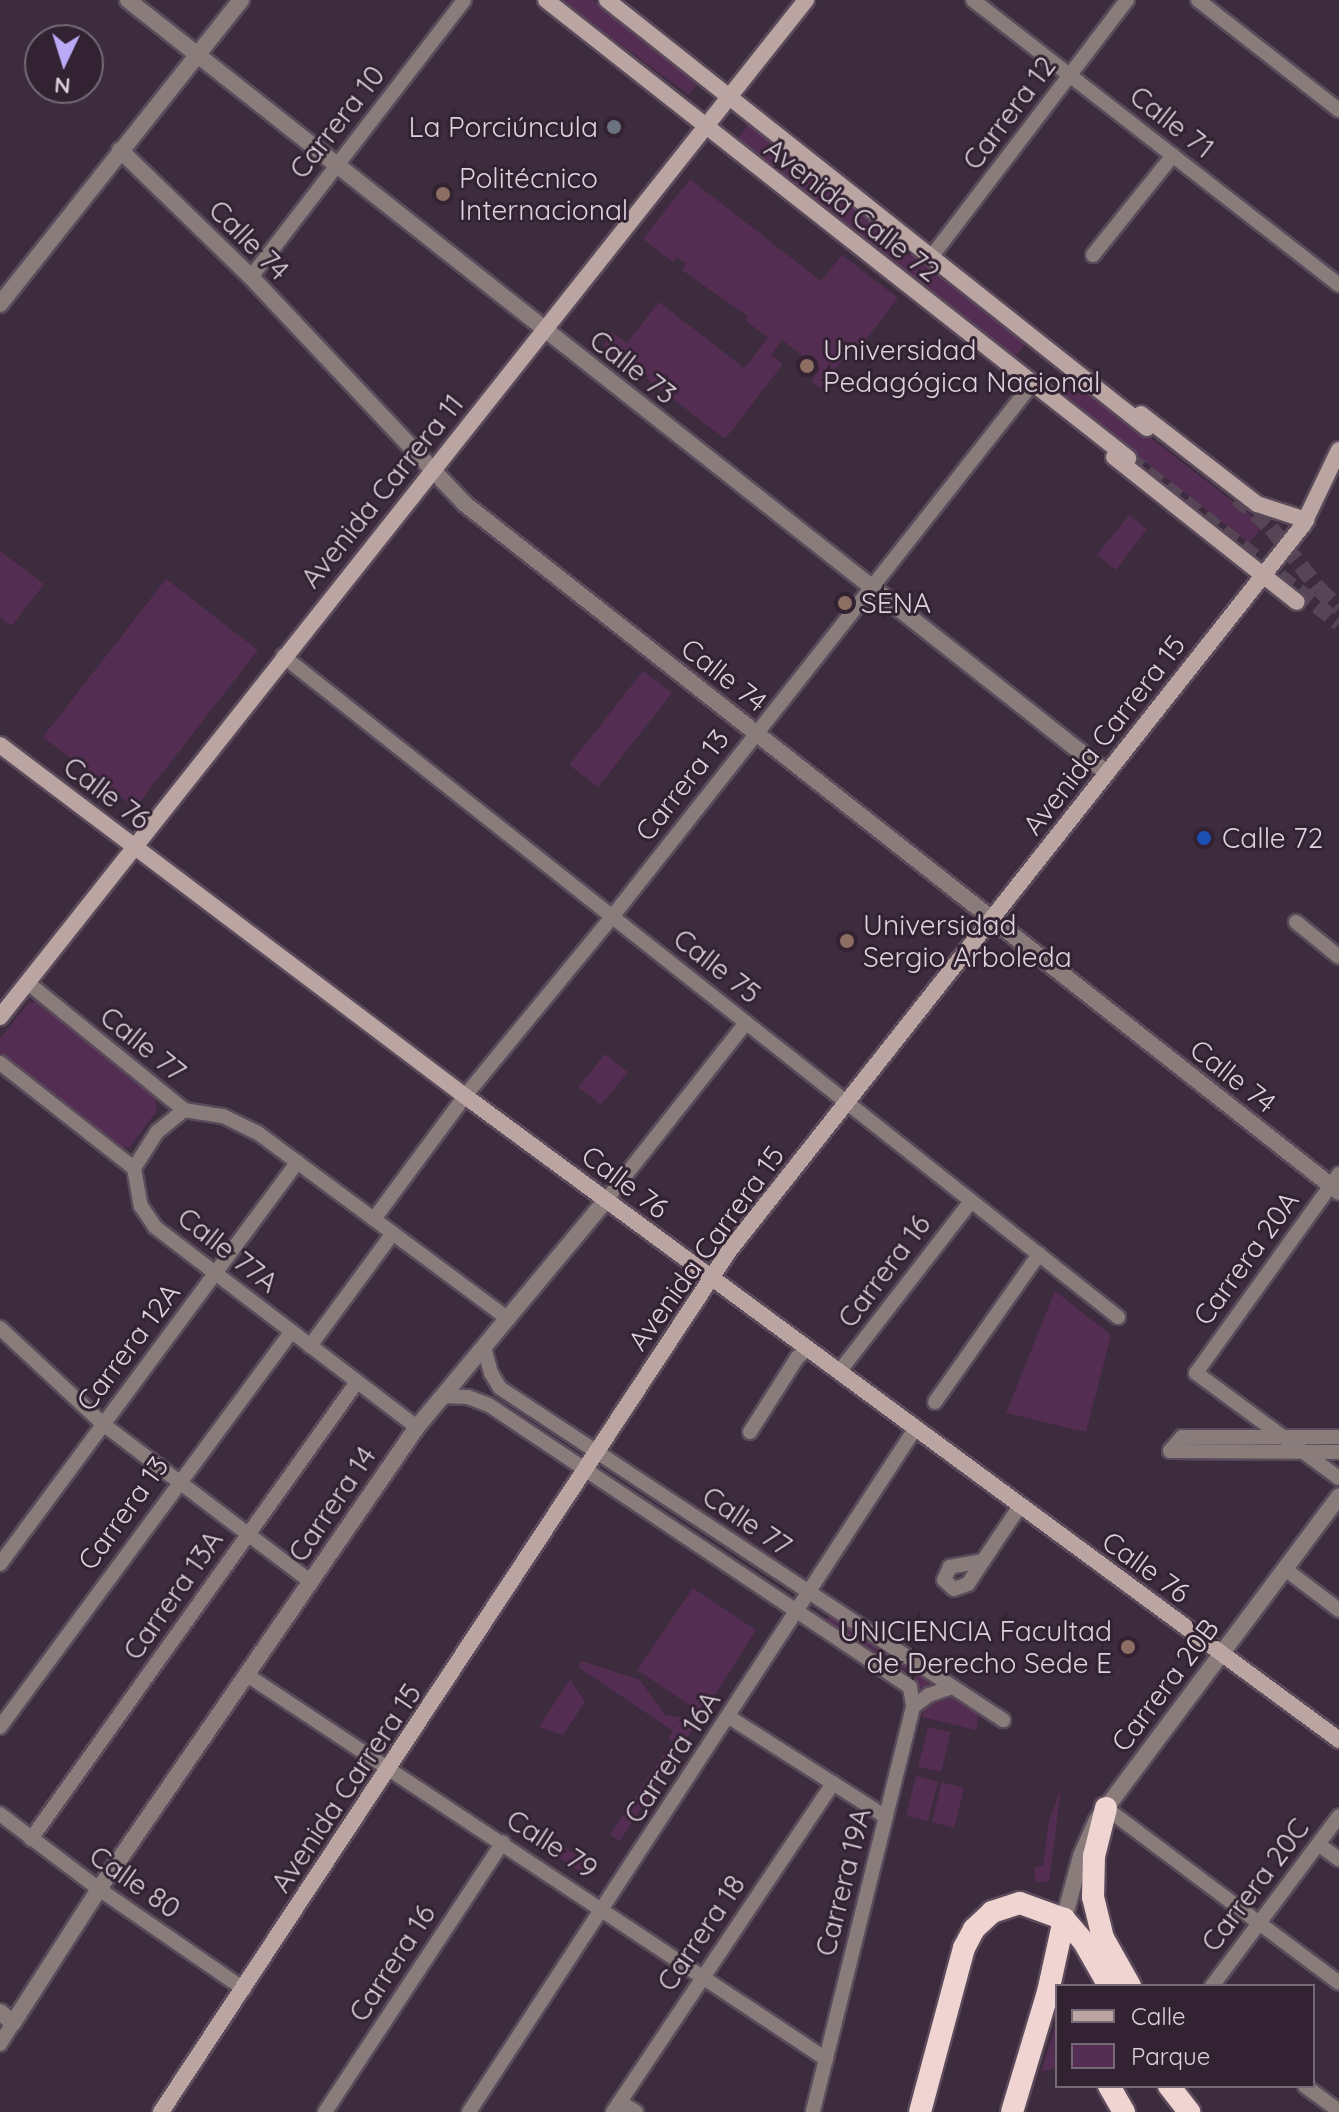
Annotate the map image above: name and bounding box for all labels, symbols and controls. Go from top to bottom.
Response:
north arrow [24,24,104,104]
street label: Carrera 12 [956,50,1062,176]
street label: Carrera 10 [282,59,392,185]
text: N [53,71,72,100]
street label: Calle 71 [1123,79,1221,165]
place label: La Porciúncula [409,110,598,144]
marker: La Porciúncula [605,118,623,136]
street label: Avenida Calle 72 [758,131,946,289]
place label: Politécnico Internacional [459,161,628,227]
marker: Politécnico Internacional [434,185,452,203]
street label: Calle 74 [202,193,296,287]
street label: Calle 73 [583,323,683,411]
place label: Universidad Pedagógica Nacional [823,333,1100,399]
marker: Universidad Pedagógica Nacional [798,357,816,375]
street label: Avenida Carrera 11 [294,387,470,595]
place label: SENA [861,586,931,620]
marker: SENA [836,594,854,612]
street label: Avenida Carrera 15 [1016,628,1192,842]
street label: Calle 74 [675,631,773,719]
street label: Carrera 13 [628,723,736,847]
street label: Calle 76 [57,750,157,836]
place label: Calle 72 [1222,821,1323,855]
marker: Calle 72 [1193,827,1215,849]
place label: Universidad Sergio Arboleda [863,908,1072,974]
street label: Calle 75 [667,922,767,1010]
marker: Universidad Sergio Arboleda [838,932,856,950]
street label: Calle 77 [94,999,192,1089]
street label: Calle 74 [1184,1032,1282,1120]
street label: Calle 76 [575,1139,675,1225]
street label: Avenida Carrera 15 [621,1139,791,1357]
street label: Carrera 20A [1186,1185,1306,1331]
street label: Calle 77A [171,1200,285,1300]
street label: Carrera 16 [831,1208,937,1334]
street label: Carrera 12A [69,1277,187,1417]
street label: Carrera 14 [281,1440,383,1568]
street label: Carrera 13 [71,1450,175,1576]
street label: Calle 77 [696,1479,798,1563]
street label: Carrera 13A [116,1524,230,1666]
street label: Calle 76 [1096,1524,1196,1610]
street label: Carrera 20B [1104,1612,1226,1758]
place label: UNICIENCIA Facultad de Derecho Sede E [840,1614,1112,1680]
marker: UNICIENCIA Facultad de Derecho Sede E [1119,1638,1137,1656]
street label: Avenida Carrera 15 [264,1677,428,1899]
street label: Carrera 16A [617,1685,727,1829]
street label: Calle 79 [500,1802,604,1886]
street label: Carrera 19A [808,1805,878,1959]
street label: Carrera 20C [1194,1812,1316,1958]
street label: Calle 80 [83,1839,187,1925]
street label: Carrera 18 [650,1869,752,1997]
street label: Carrera 16 [342,1898,442,2028]
legend [1055,1984,1315,2088]
text: Calle [1131,2001,1186,2031]
text: Parque [1131,2041,1210,2071]

